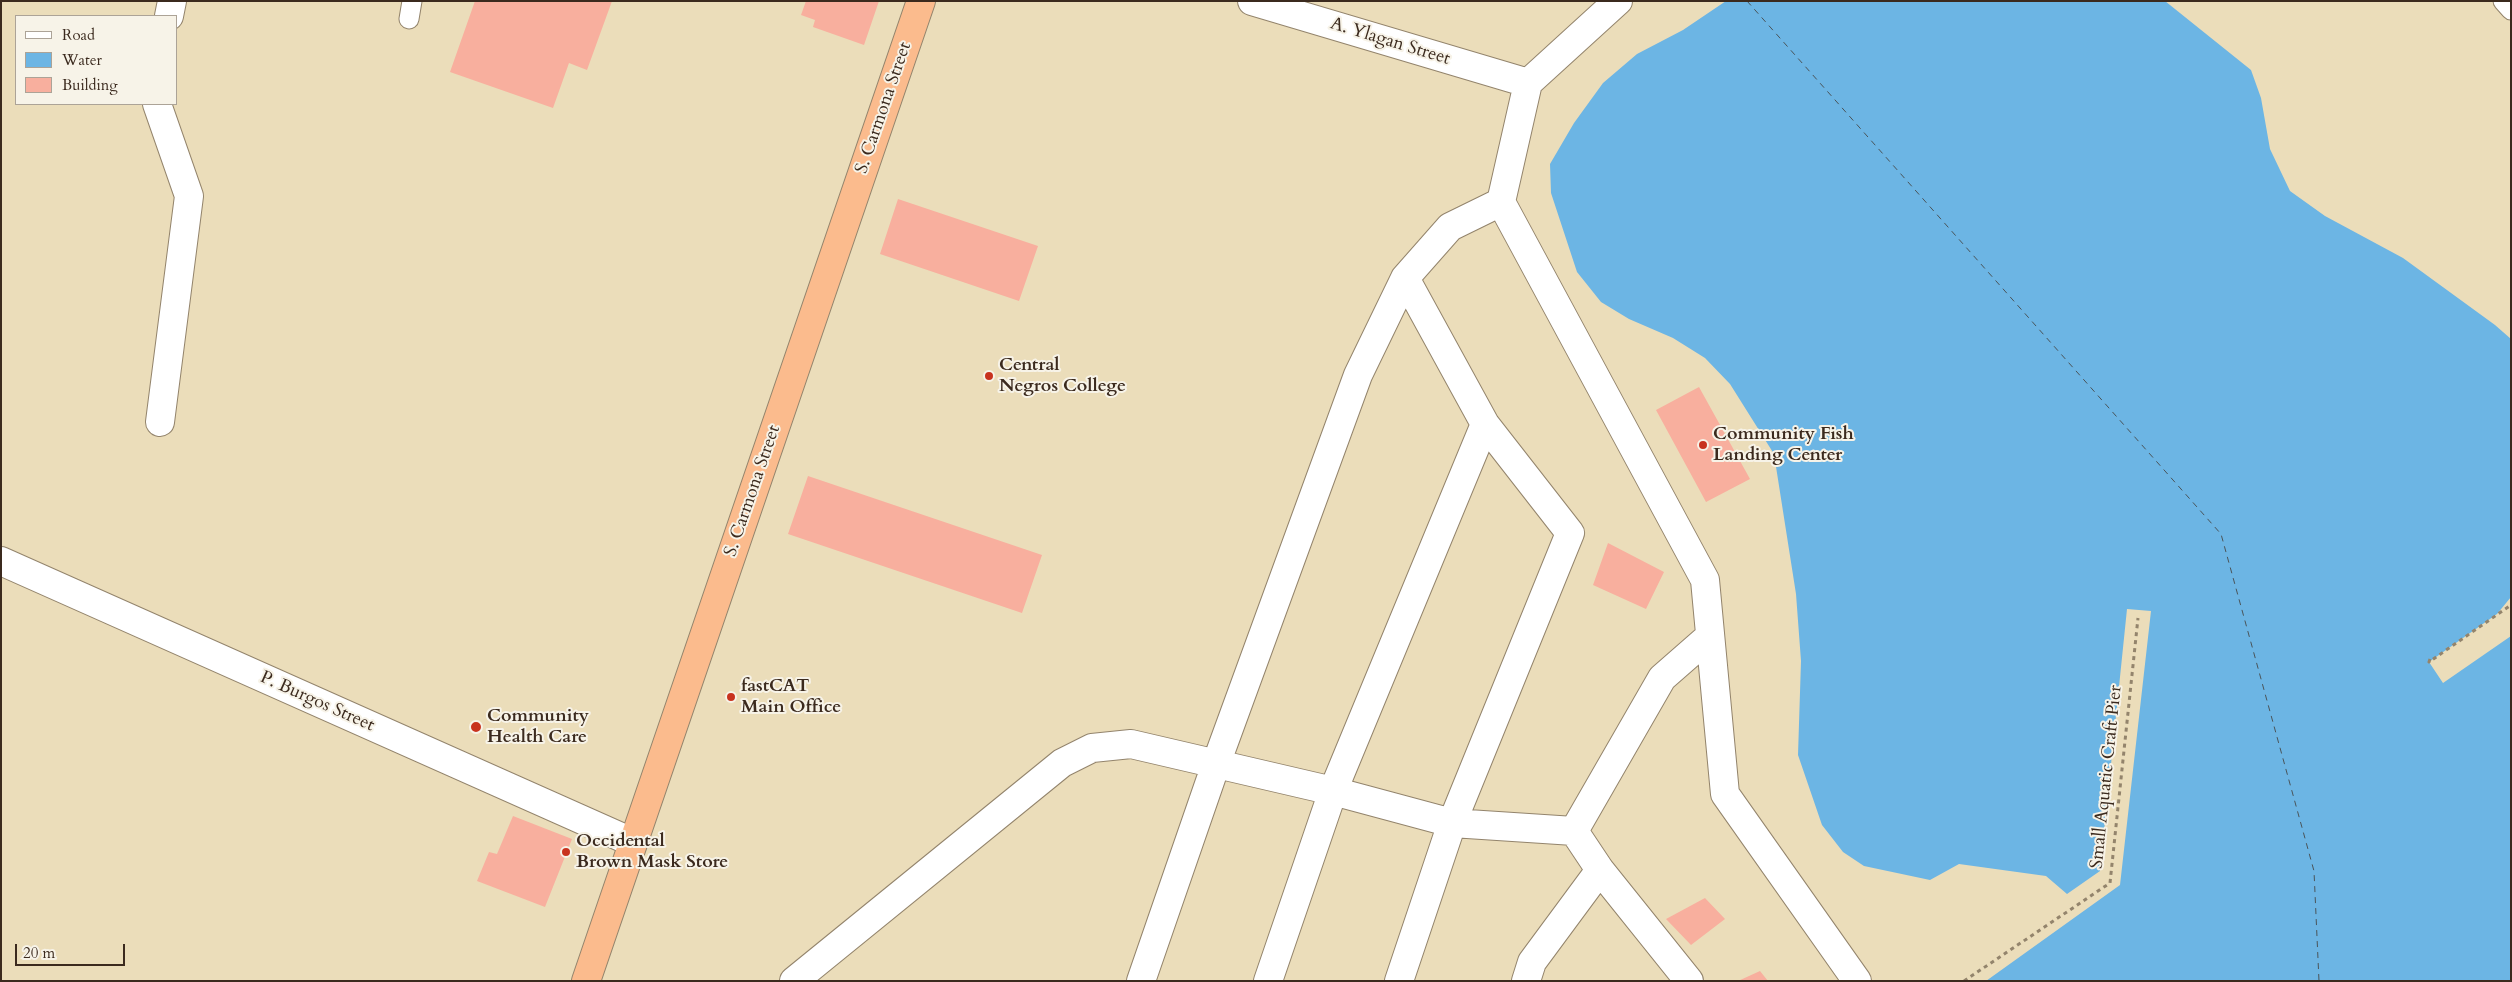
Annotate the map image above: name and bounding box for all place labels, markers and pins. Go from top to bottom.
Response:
place label: Central Negros College [999,355,1126,398]
marker: Central Negros College [983,370,995,382]
place label: Community Fish Landing Center [1713,424,1854,466]
marker: Community Fish Landing Center [1697,439,1709,451]
place label: fastCAT Main Office [741,676,841,719]
marker: fastCAT Main Office [725,691,737,703]
place label: Community Health Care [487,706,589,749]
marker: Community Health Care [469,720,483,734]
place label: Occidental Brown Mask Store [576,831,728,874]
marker: Occidental Brown Mask Store [560,846,572,858]

